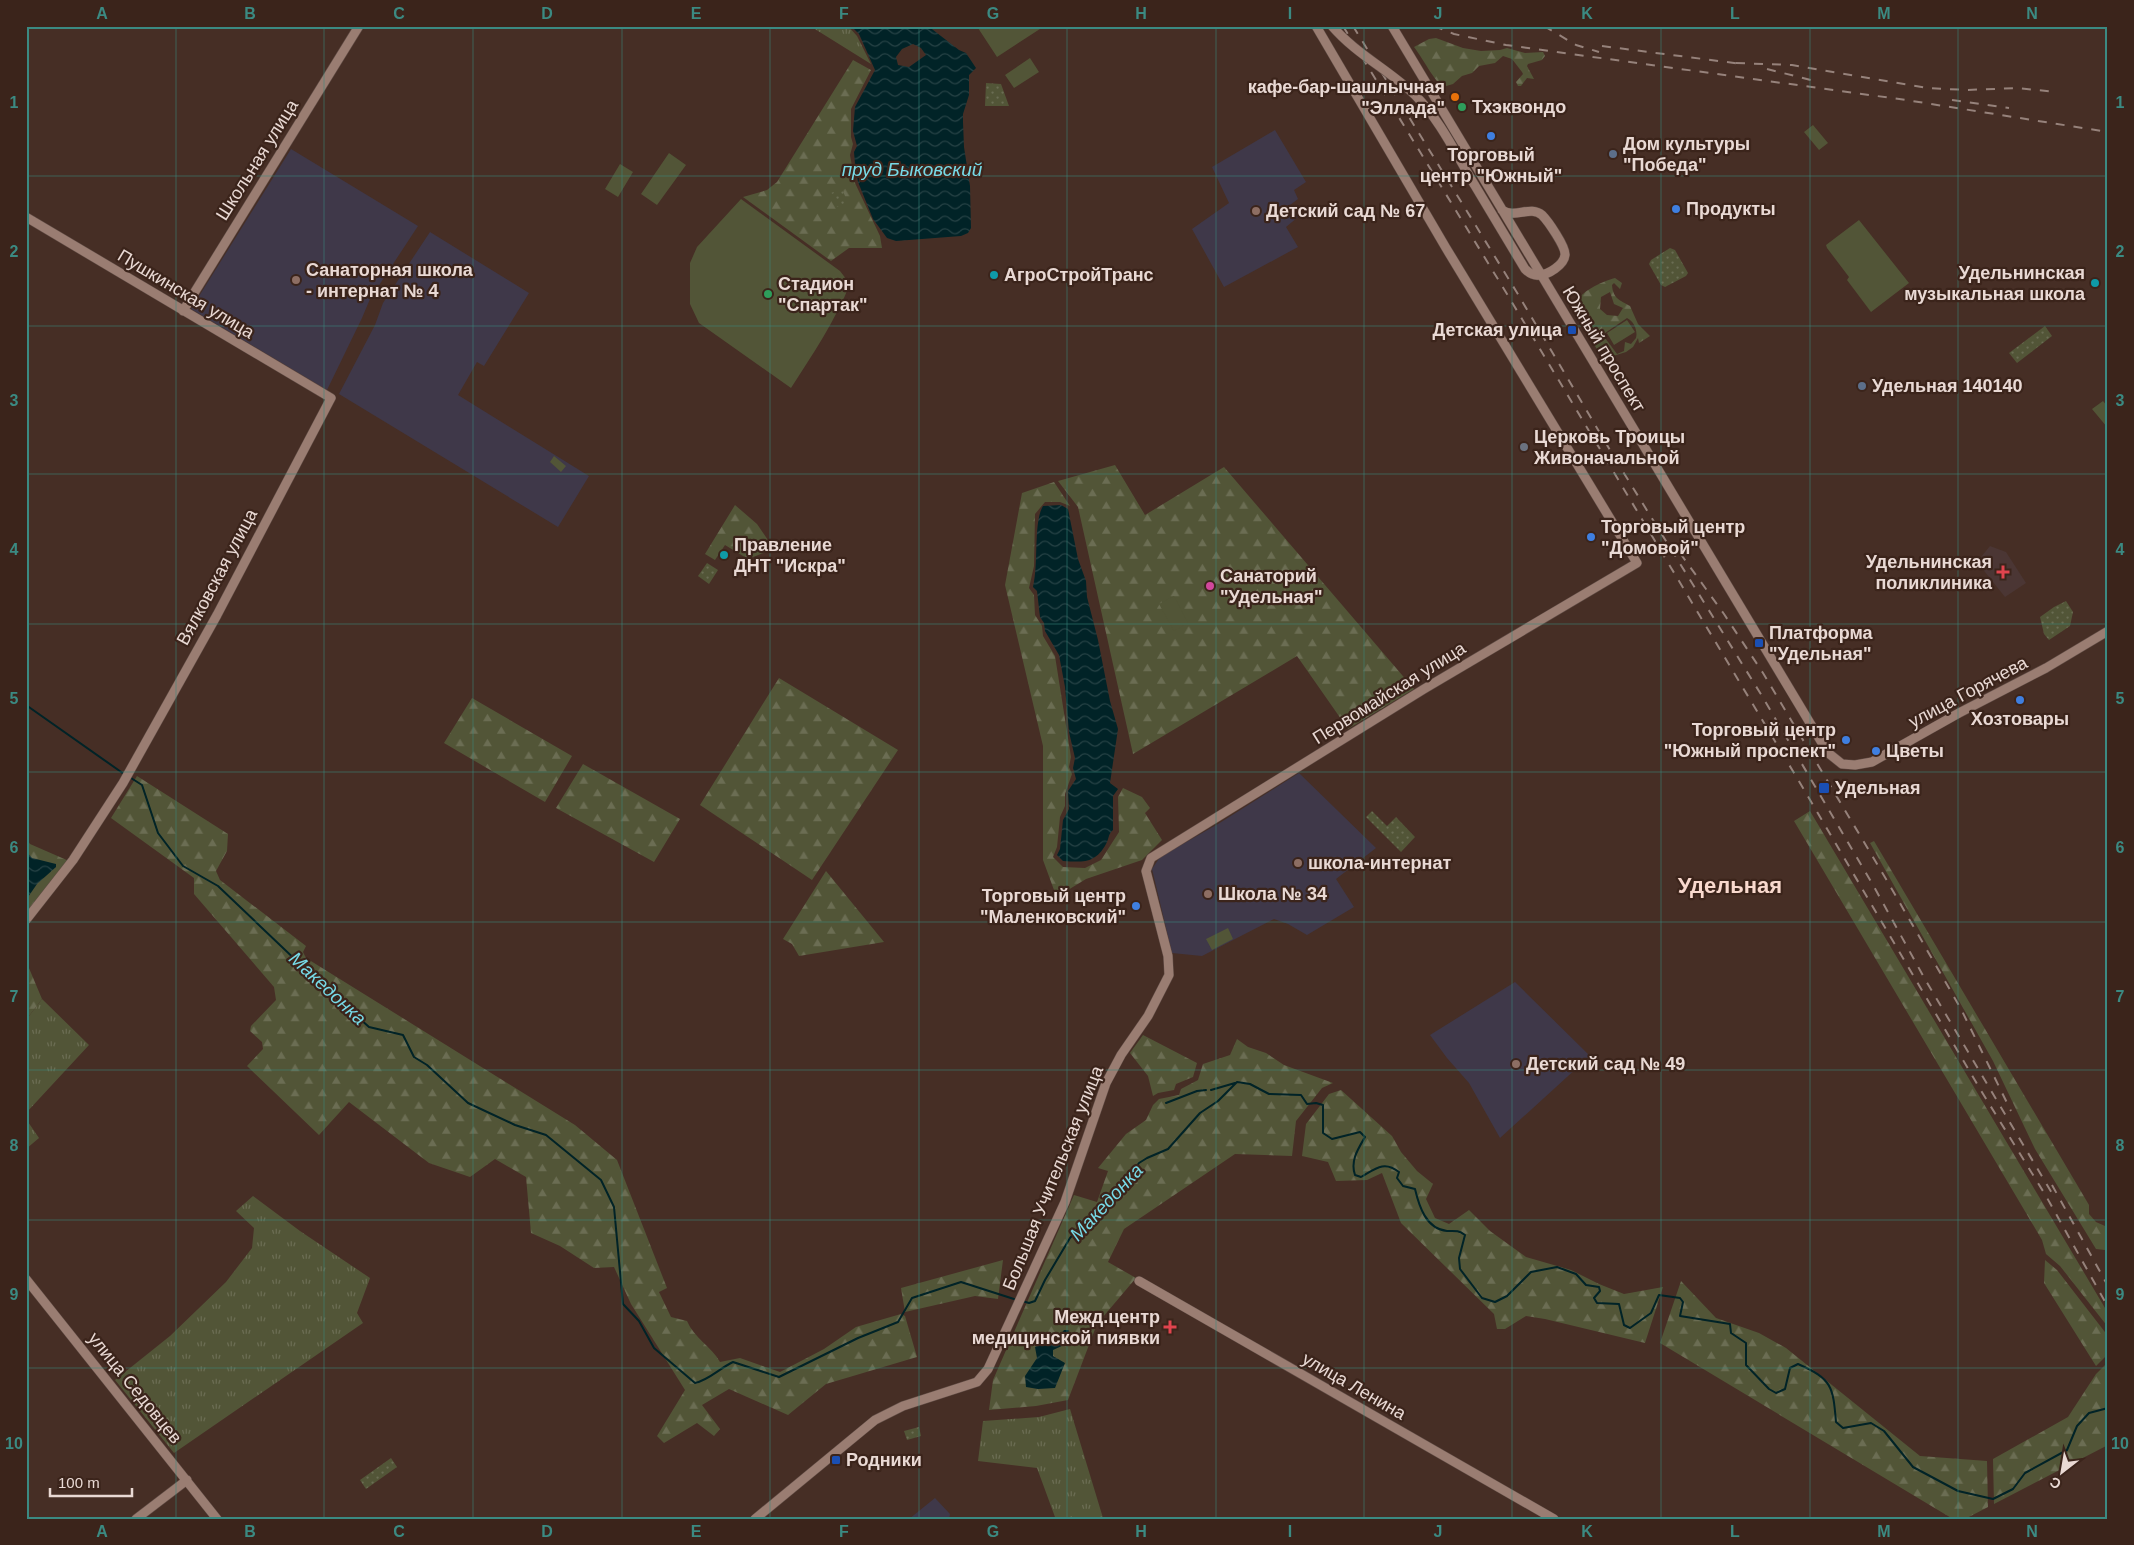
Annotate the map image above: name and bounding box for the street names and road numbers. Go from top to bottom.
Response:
street label: Школьная улица [212,95,303,224]
street label: Пушкинская улица [114,245,259,343]
street label: Южный проспект [1559,283,1649,415]
street label: Вялковская улица [173,505,262,648]
street label: Первомайская улица [1309,637,1470,748]
street label: улица Горячева [1905,652,2032,732]
street label: Большая Учительская улица [999,1062,1108,1293]
street label: улица Седовцев [84,1329,186,1447]
street label: улица Ленина [1299,1348,1410,1424]

